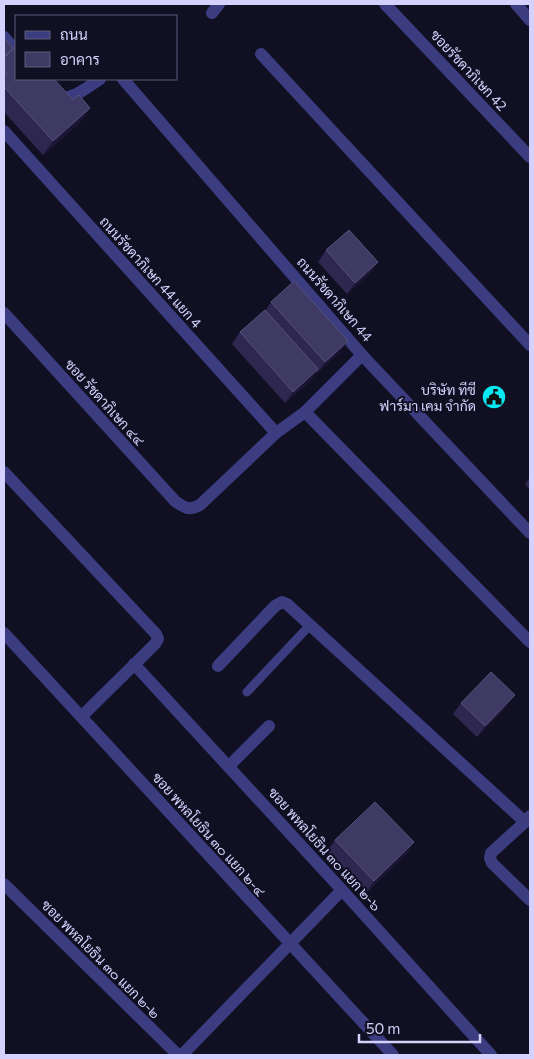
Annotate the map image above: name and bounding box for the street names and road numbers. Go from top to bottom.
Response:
street label: ซอยรัชดาภิเษก 42 [427,26,511,114]
street label: ถนนรัชดาภิเษก 44 แยก 4 [96,213,206,332]
street label: ถนนรัชดาภิเษก 44 [294,253,377,345]
street label: ซอย รัชดาภิเษก ๔๔ [62,355,148,449]
street label: ซอย พหลโยธิน ๓๐ แยก ๒-๔ [149,769,269,900]
street label: ซอย พหลโยธิน ๓๐ แยก ๒-๖ [265,784,385,914]
street label: ซอย พหลโยธิน ๓๐ แยก ๒-๒ [38,896,164,1022]

